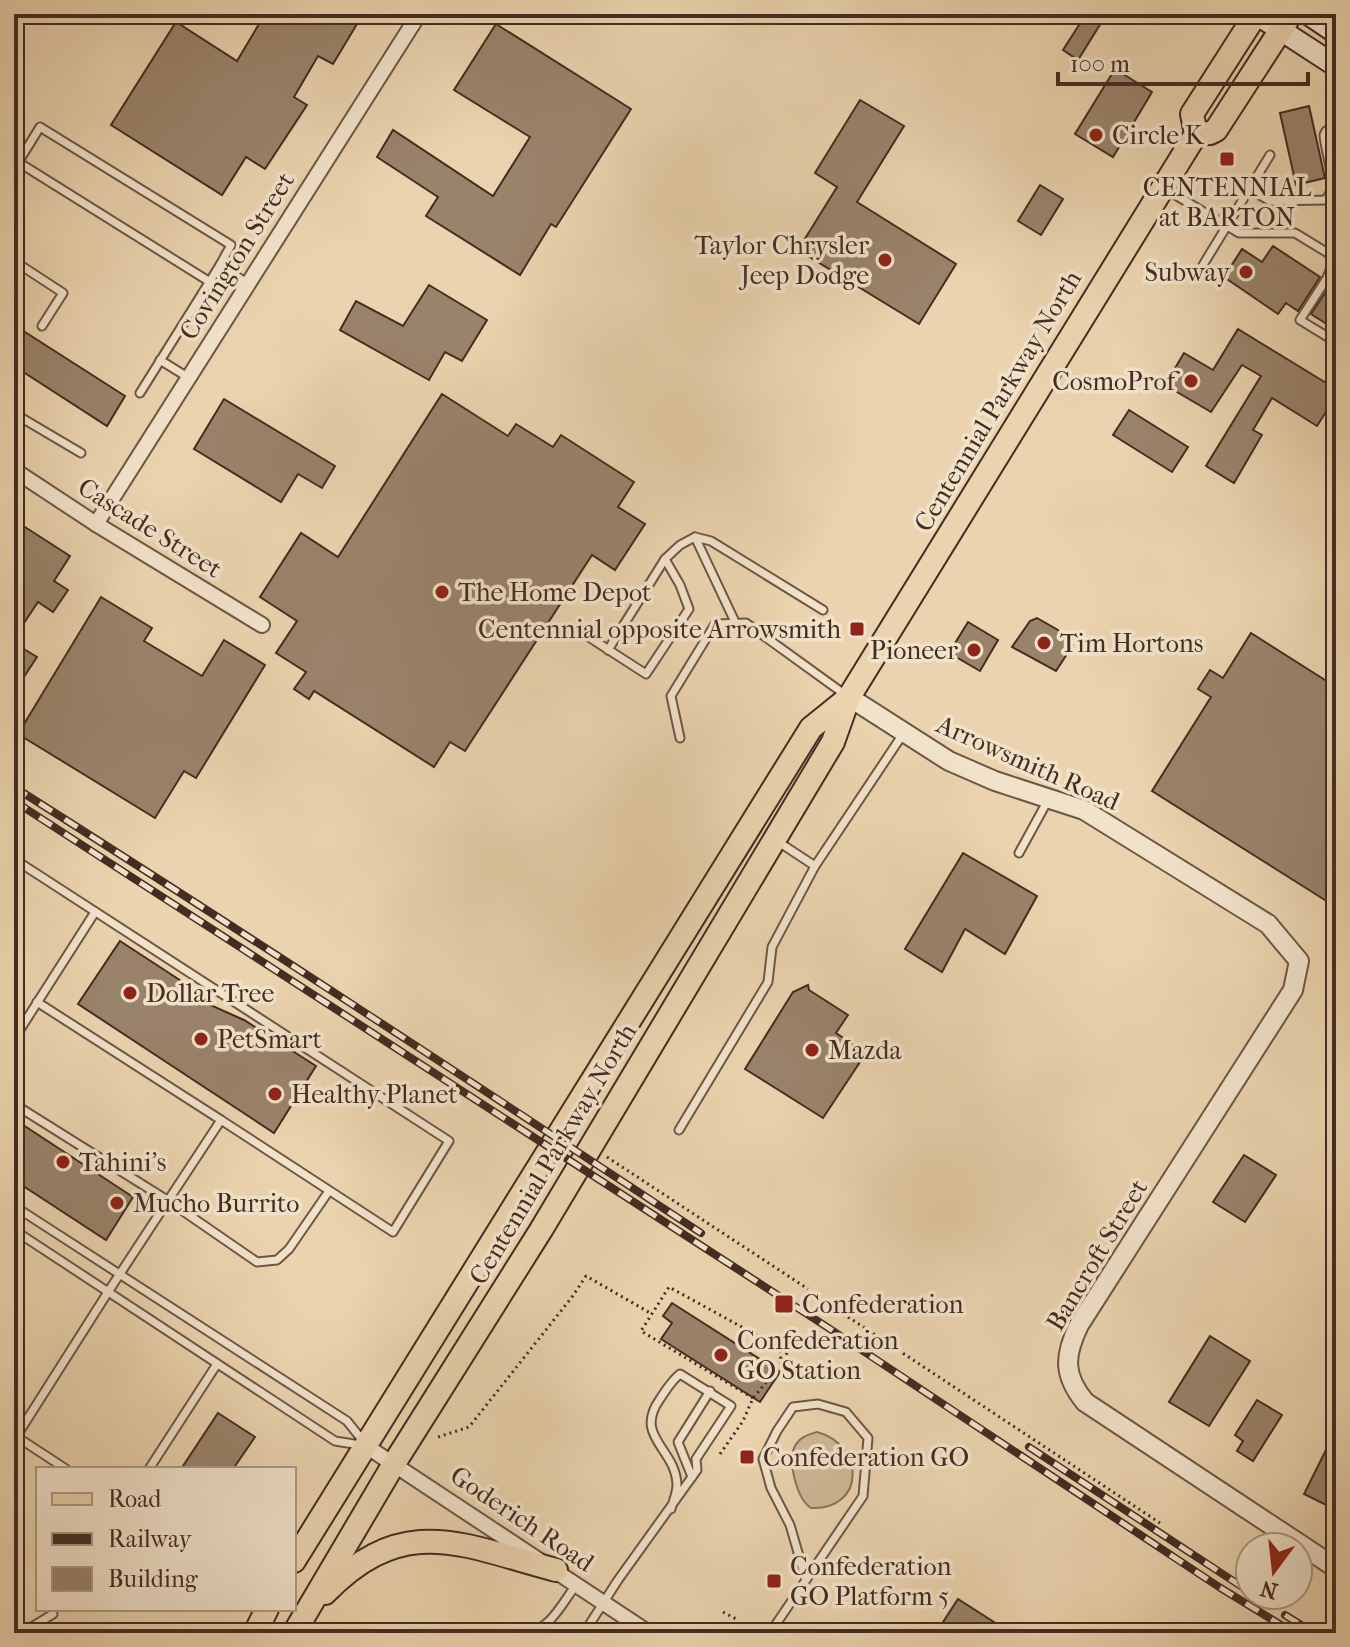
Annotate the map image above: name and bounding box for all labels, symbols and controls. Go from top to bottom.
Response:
scale bar [1058,36,1308,86]
text: 100 m [1070,50,1130,78]
place label: Circle K [1112,120,1205,151]
marker: Circle K [1087,126,1105,144]
marker: CENTENNIAL at BARTON [1218,150,1236,168]
street label: Covington Street [173,166,301,346]
place label: CENTENNIAL at BARTON [1143,172,1312,233]
place label: Taylor Chrysler Jeep Dodge [694,230,869,291]
marker: Taylor Chrysler Jeep Dodge [876,251,894,269]
place label: Subway [1144,257,1231,288]
marker: Subway [1237,263,1255,281]
street label: Centennial Parkway North [908,264,1089,537]
place label: CosmoProf [1052,366,1180,397]
marker: CosmoProf [1182,372,1200,390]
street label: Cascade Street [72,471,228,585]
place label: The Home Depot [458,577,652,608]
marker: The Home Depot [433,583,451,601]
place label: Centennial opposite Arrowsmith [478,614,841,645]
marker: Centennial opposite Arrowsmith [848,620,866,638]
place label: Tim Hortons [1060,628,1203,659]
marker: Tim Hortons [1035,634,1053,652]
place label: Pioneer [870,635,958,666]
marker: Pioneer [965,641,983,659]
street label: Arrowsmith Road [931,708,1125,818]
place label: Dollar Tree [146,978,274,1009]
marker: Dollar Tree [121,984,139,1002]
street label: Centennial Parkway North [463,1017,644,1290]
place label: PetSmart [217,1024,323,1055]
marker: PetSmart [192,1030,210,1048]
place label: Mazda [828,1035,902,1066]
marker: Mazda [803,1041,821,1059]
place label: Healthy Planet [291,1079,458,1110]
marker: Healthy Planet [266,1085,284,1103]
place label: Tahini's [79,1147,166,1178]
marker: Tahini's [54,1153,72,1171]
street label: Bancroft Street [1040,1173,1155,1336]
place label: Mucho Burrito [133,1188,299,1219]
marker: Mucho Burrito [108,1194,126,1212]
place label: Confederation [802,1289,964,1320]
marker: Confederation [773,1293,795,1315]
place label: Confederation GO Station [737,1325,899,1386]
marker: Confederation GO Station [712,1346,730,1364]
place label: Confederation GO [763,1442,969,1473]
marker: Confederation GO [738,1448,756,1466]
street label: Goderich Road [444,1460,600,1579]
legend [36,1467,296,1611]
text: Road [108,1485,162,1513]
text: Railway [108,1525,193,1553]
north arrow [1234,1531,1314,1611]
place label: Confederation GO Platform 5 [790,1551,952,1612]
text: Building [108,1565,199,1593]
marker: Confederation GO Platform 5 [765,1572,783,1590]
text: N [1257,1575,1281,1604]

